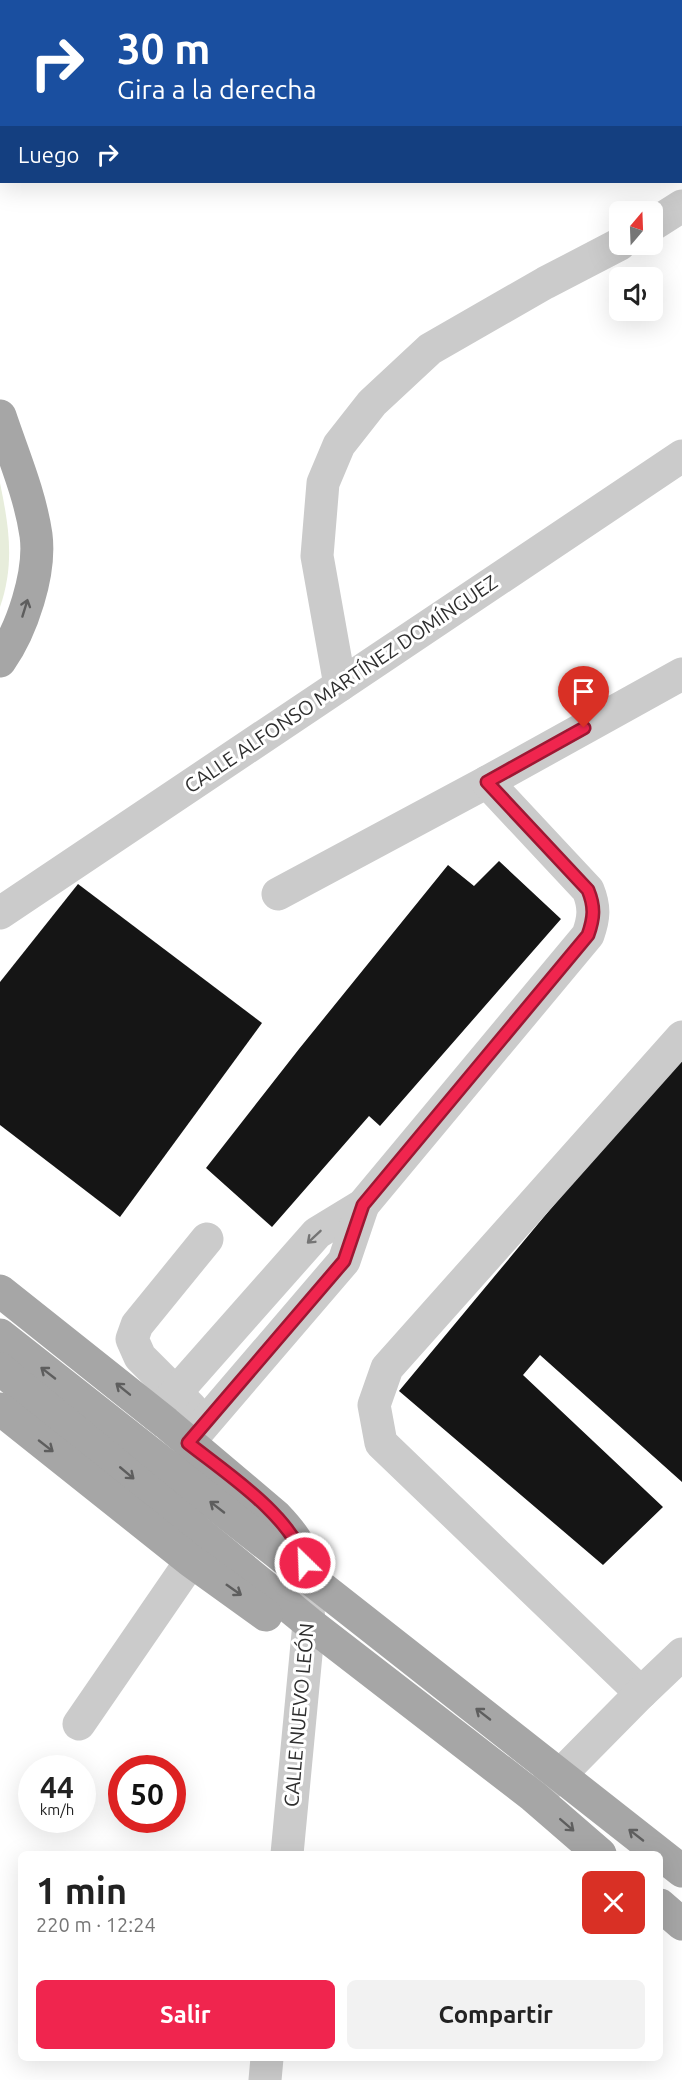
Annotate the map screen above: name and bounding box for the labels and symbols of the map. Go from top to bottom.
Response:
north arrow [609,201,663,255]
street label: CALLE ALFONSO MARTÍNEZ DOMÍNGUEZ [180,570,501,797]
one-way arrow [20,599,31,618]
pin [558,666,609,728]
one-way arrow [307,1229,322,1244]
one-way arrow [40,1367,56,1380]
one-way arrow [116,1383,132,1396]
one-way arrow [38,1439,54,1452]
one-way arrow [119,1466,135,1479]
one-way arrow [210,1501,226,1514]
position arrow [273,1531,337,1595]
one-way arrow [225,1584,241,1597]
street label: CALLE NUEVO LEÓN [279,1622,318,1808]
one-way arrow [475,1708,491,1721]
speed limit sign: 50 [108,1755,186,1833]
one-way arrow [559,1818,574,1832]
one-way arrow [628,1828,644,1841]

